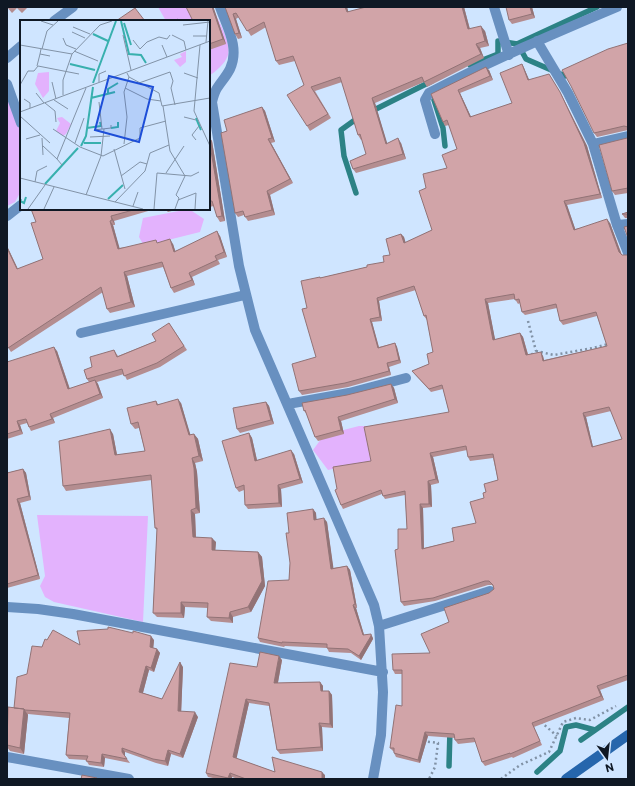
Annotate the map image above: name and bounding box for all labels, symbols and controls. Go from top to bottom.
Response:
inset map [20,20,210,210]
north arrow [587,738,627,778]
text: N [604,761,615,775]

